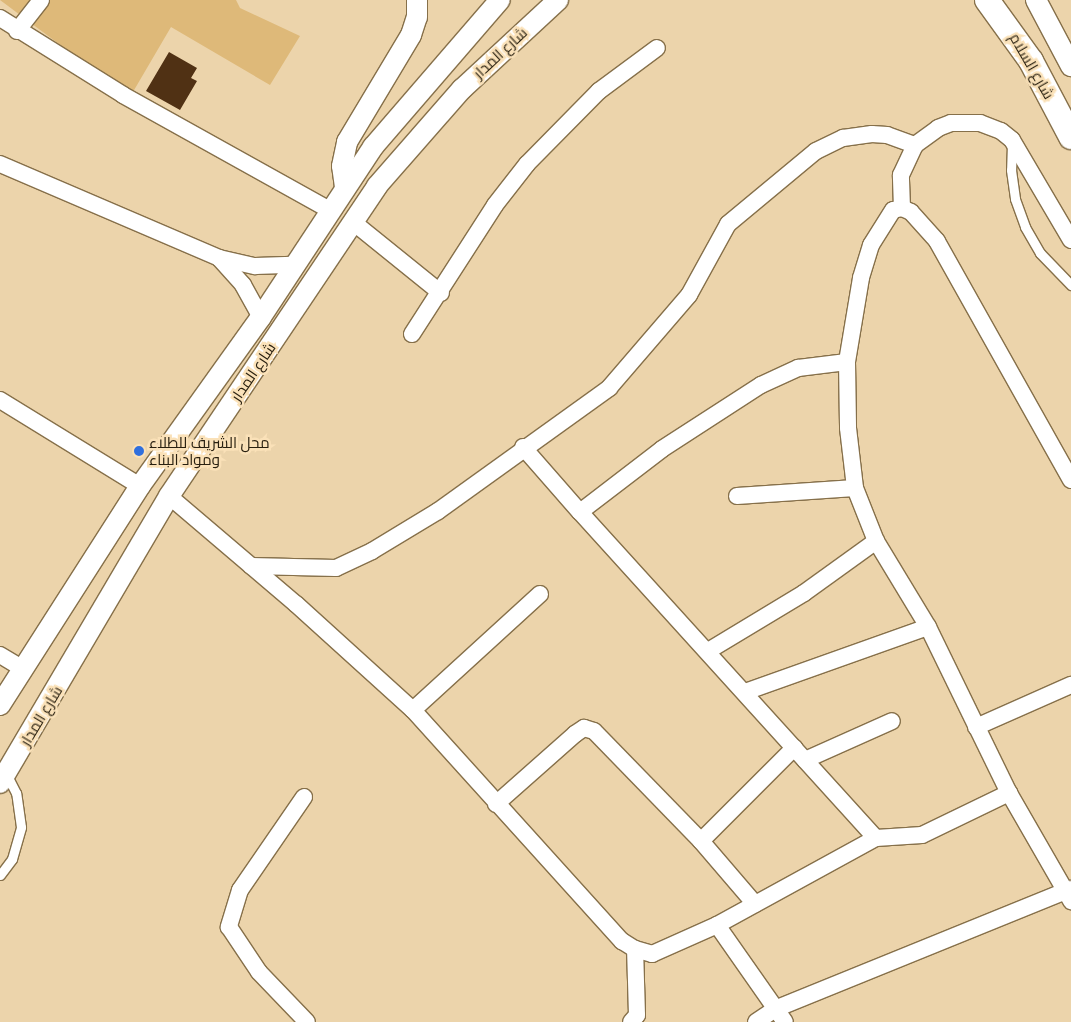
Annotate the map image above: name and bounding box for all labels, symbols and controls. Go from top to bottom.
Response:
street label: شارع المدار [469,24,531,82]
street label: شارع السلام [1006,30,1058,102]
street label: شارع المدار [227,339,279,405]
place label: محل الشريف للطلاء ومواد البناء [149,433,270,468]
marker: محل الشريف للطلاء ومواد البناء [133,445,145,457]
street label: شارع المدار [16,683,66,749]

